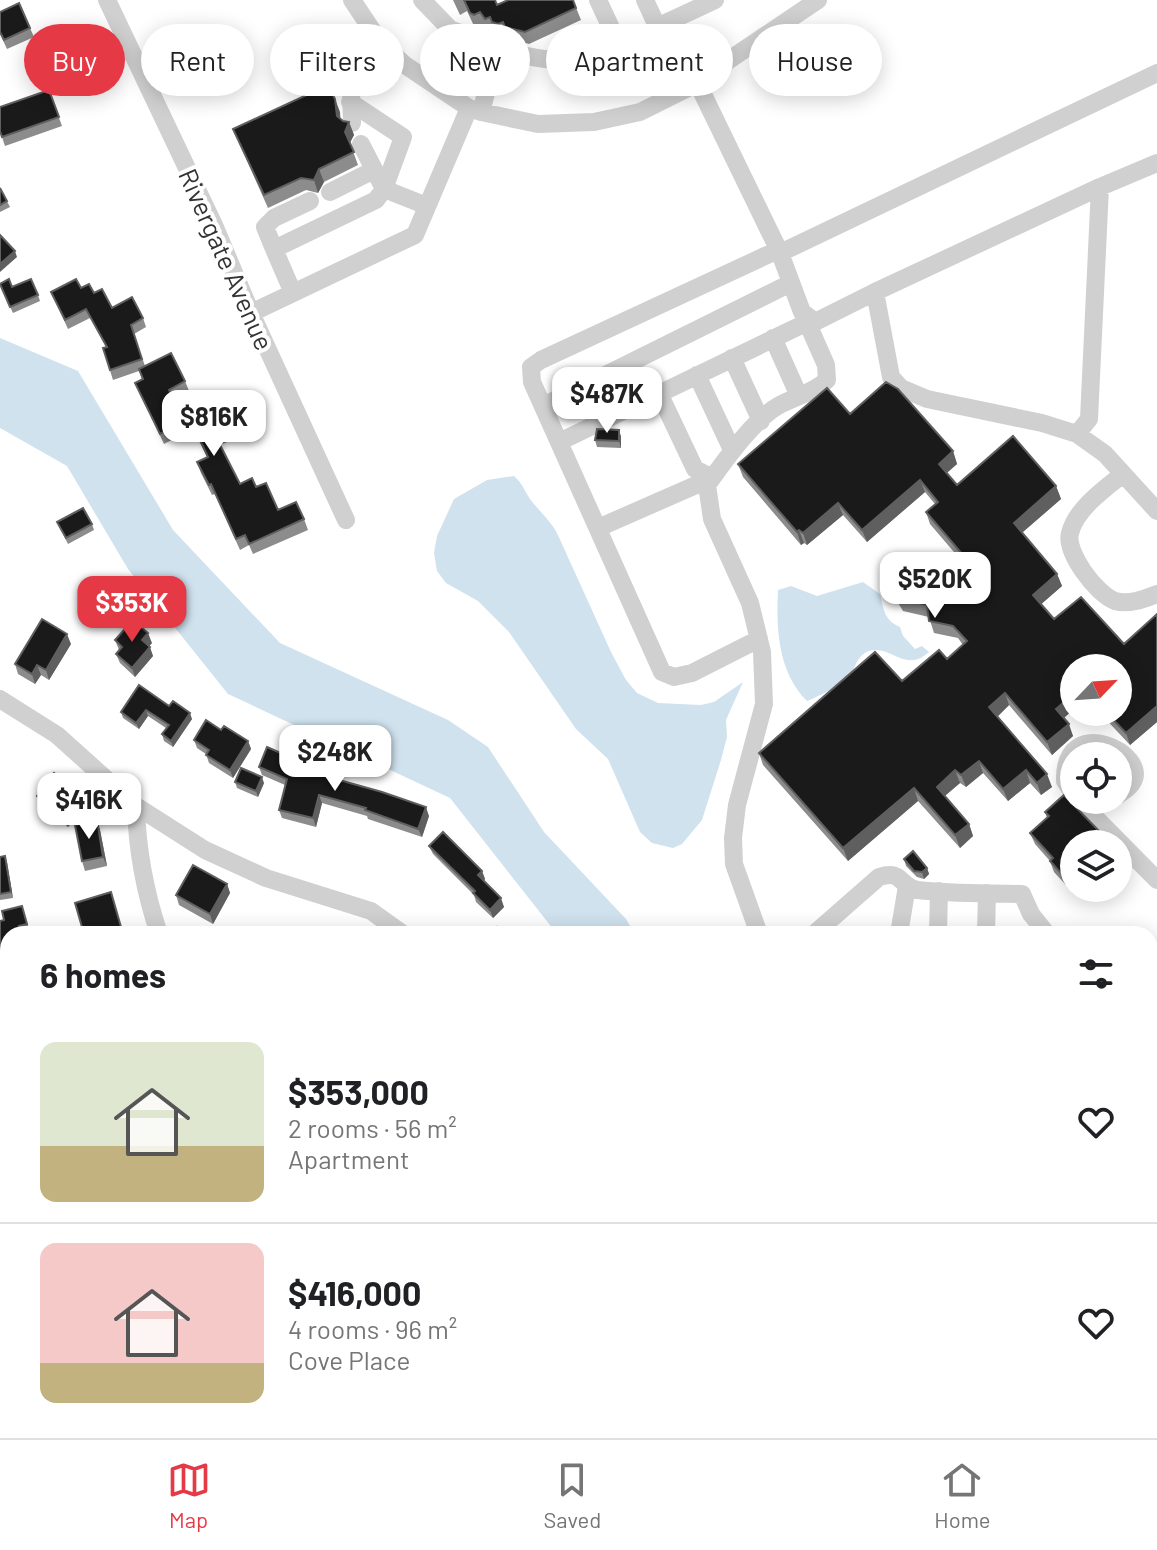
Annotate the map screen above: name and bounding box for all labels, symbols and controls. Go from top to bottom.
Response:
chip: Buy [24,24,125,96]
chip: Rent [141,24,254,96]
chip: Filters [270,24,404,96]
chip: New [420,24,530,96]
chip: Apartment [546,24,733,96]
chip: House [749,24,882,96]
street label: Rivergate Avenue [173,163,281,355]
pin: $487K [551,367,663,435]
text: $487K [570,377,644,408]
pin: $816K [158,390,270,458]
text: $816K [180,400,248,431]
pin: $520K [879,552,991,620]
text: $520K [898,562,972,593]
pin: $353K [76,576,188,644]
text: $353K [95,586,169,617]
north arrow [1060,654,1132,726]
map controls [1060,654,1132,902]
pin: $248K [279,725,391,793]
text: $248K [297,735,373,766]
button: locate [1060,742,1132,814]
pin: $416K [33,773,145,841]
text: $416K [55,783,123,814]
button: layers [1060,830,1132,902]
icon: filters [1074,952,1118,996]
text: 6 homes [40,954,166,995]
text: $353,000 [288,1071,429,1112]
icon: home [104,1074,200,1170]
icon: heart [1074,1100,1118,1144]
text: 2 rooms · 56 m² [288,1112,457,1143]
text: Apartment [288,1143,409,1174]
text: $416,000 [288,1272,421,1313]
icon: home [104,1275,200,1371]
icon: heart [1074,1301,1118,1345]
text: 4 rooms · 96 m² [288,1313,457,1344]
text: Cove Place [288,1344,410,1375]
tab: Map [167,1458,211,1532]
tab: Saved [544,1458,601,1532]
tab: Home [934,1458,990,1532]

